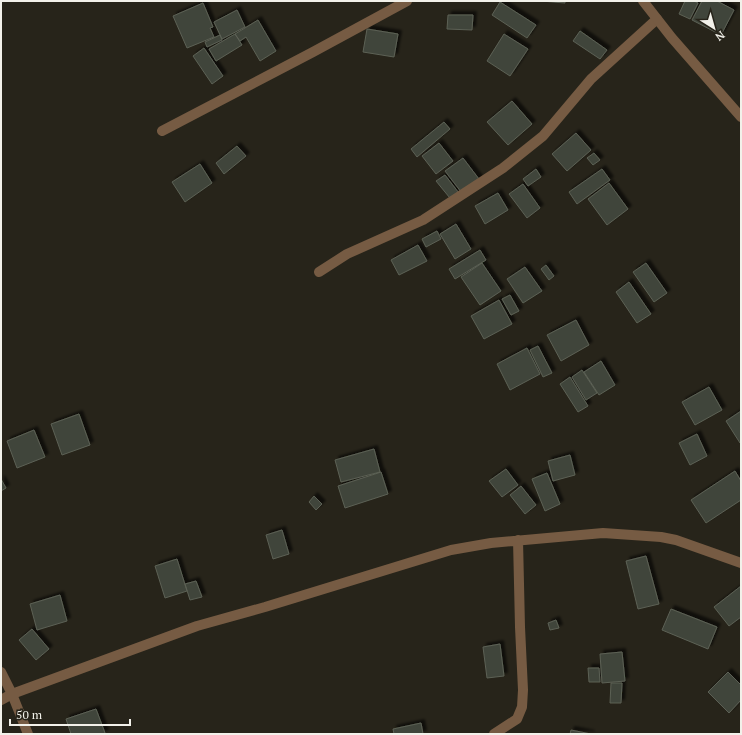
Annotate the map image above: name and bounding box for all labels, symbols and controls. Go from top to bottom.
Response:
north arrow [694,8,734,48]
text: N [712,28,728,44]
scale bar [10,701,130,727]
text: 50 m [16,707,43,722]

